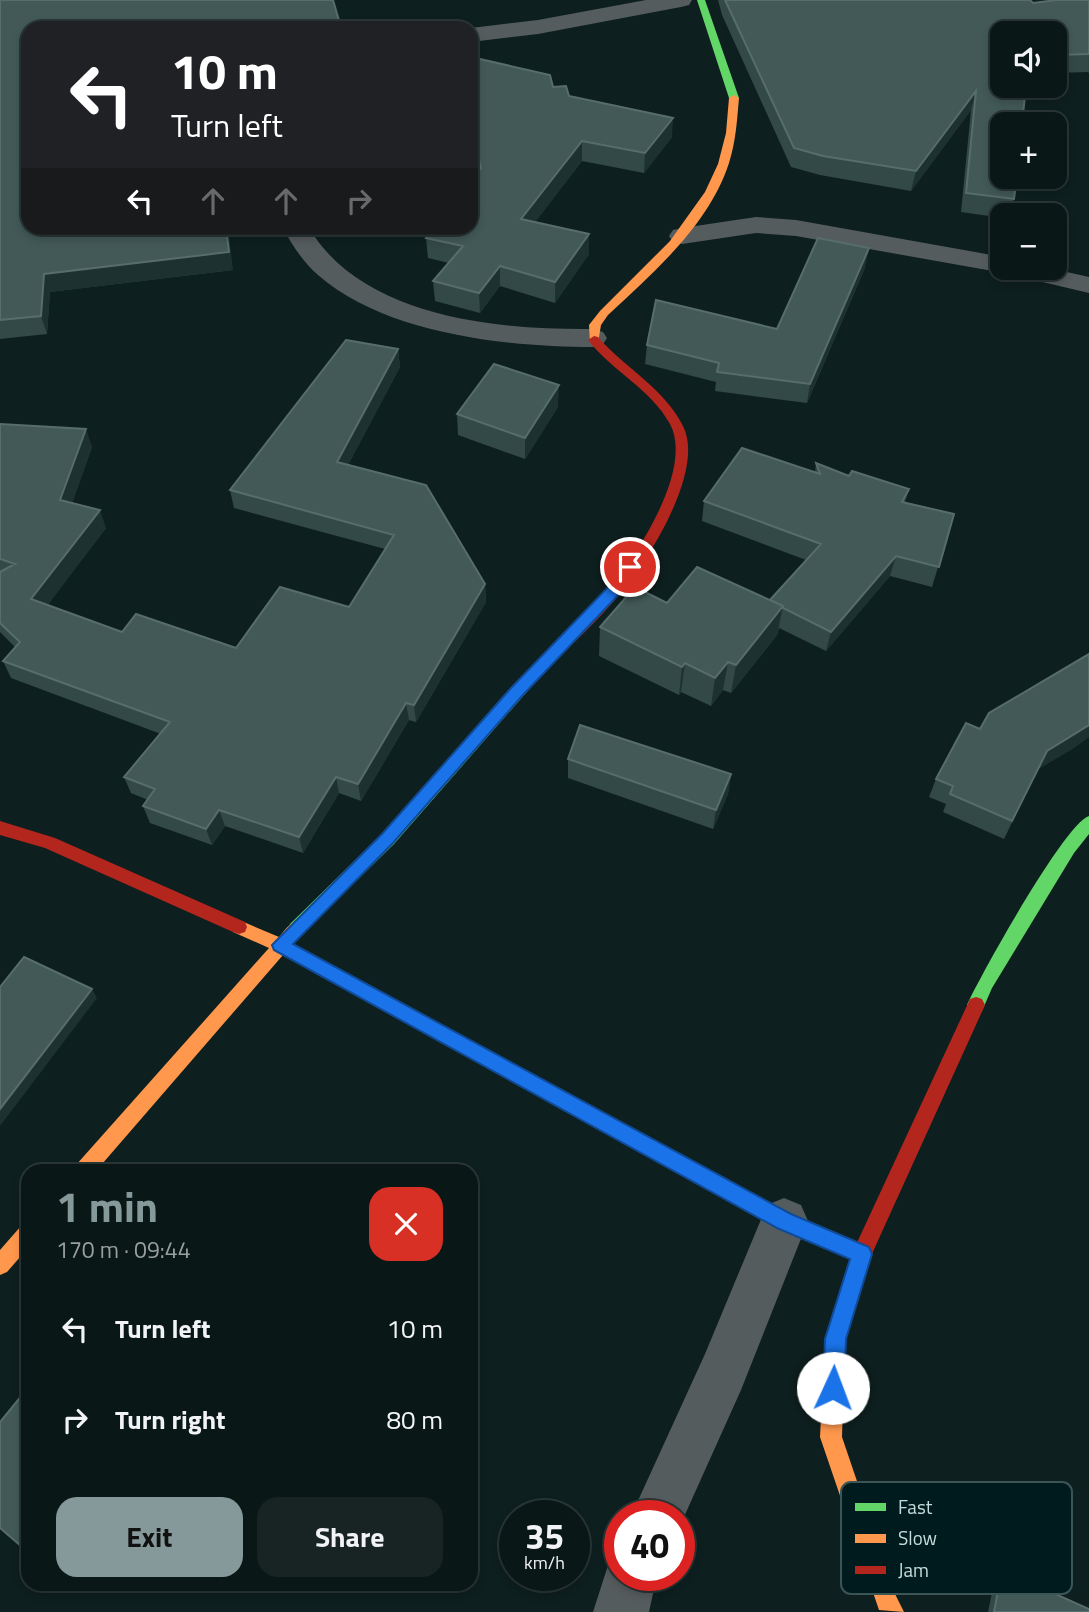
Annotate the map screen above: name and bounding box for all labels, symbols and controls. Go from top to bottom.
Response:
map controls [990,21,1067,280]
button: sound [990,21,1067,98]
text: 10 m [171,33,278,108]
icon: left [56,49,147,140]
text: Turn left [171,101,283,149]
button: + [990,112,1067,189]
icon: left [121,182,159,220]
icon: ahead [194,182,232,220]
icon: ahead [267,182,305,220]
icon: right [340,182,378,220]
button: − [990,203,1067,280]
pin [600,537,660,597]
icon: arrive [611,548,649,586]
text: 1 min [56,1174,158,1238]
button: close [369,1187,443,1261]
text: 170 m · 09:44 [56,1232,191,1267]
text: Turn left [115,1309,210,1348]
text: 10 m [386,1309,443,1348]
icon: left [56,1310,94,1348]
position arrow [796,1351,870,1425]
text: Turn right [115,1400,226,1439]
text: 80 m [386,1400,443,1439]
icon: right [56,1401,94,1439]
legend [841,1482,1072,1594]
text: Fast [898,1492,933,1521]
button: Exit [56,1497,243,1577]
button: Share [257,1497,443,1577]
speed limit sign: 40 [604,1500,695,1591]
text: 35 [525,1509,564,1563]
text: Slow [898,1523,937,1552]
text: km/h [524,1549,565,1576]
text: Jam [898,1555,929,1584]

